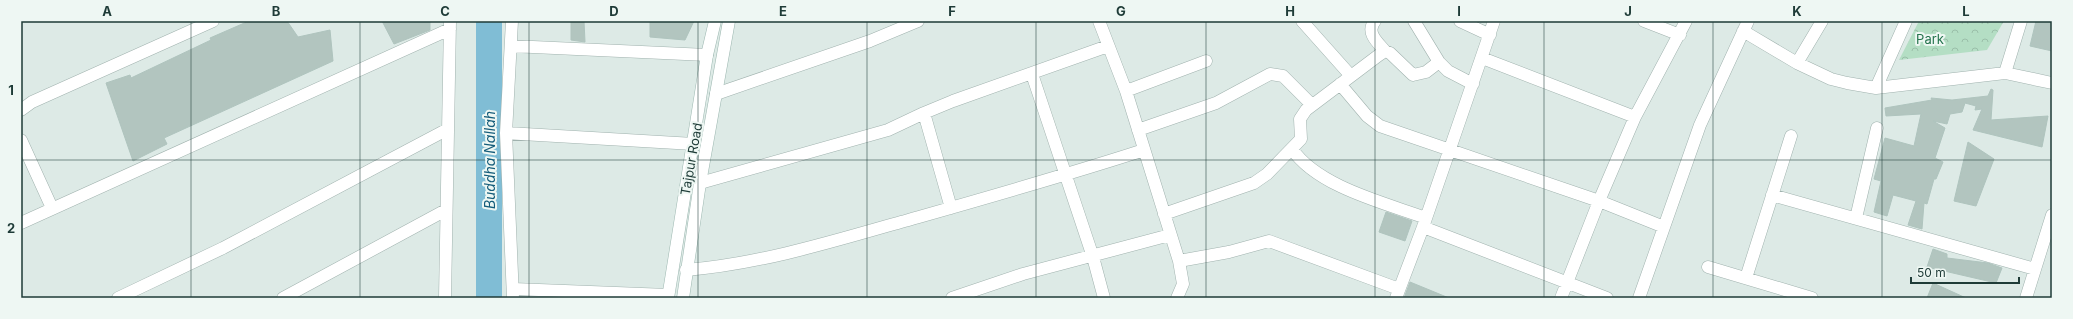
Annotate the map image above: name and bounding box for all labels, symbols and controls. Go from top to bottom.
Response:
text: A [102,3,112,19]
text: B [272,3,281,19]
text: C [440,3,450,19]
text: D [609,3,619,19]
text: E [779,3,787,19]
text: F [948,3,956,19]
text: G [1116,3,1126,19]
text: H [1285,3,1295,19]
text: I [1457,3,1461,19]
text: J [1624,3,1632,19]
text: K [1792,3,1802,19]
text: L [1962,3,1970,19]
park label: Park [1916,31,1944,47]
text: 1 [8,82,14,98]
water label: Buddha Nallah [481,111,498,209]
street label: Tajpur Road [677,121,705,197]
text: 2 [7,220,15,236]
scale bar [1911,259,2019,285]
text: 50 m [1917,265,1946,280]

